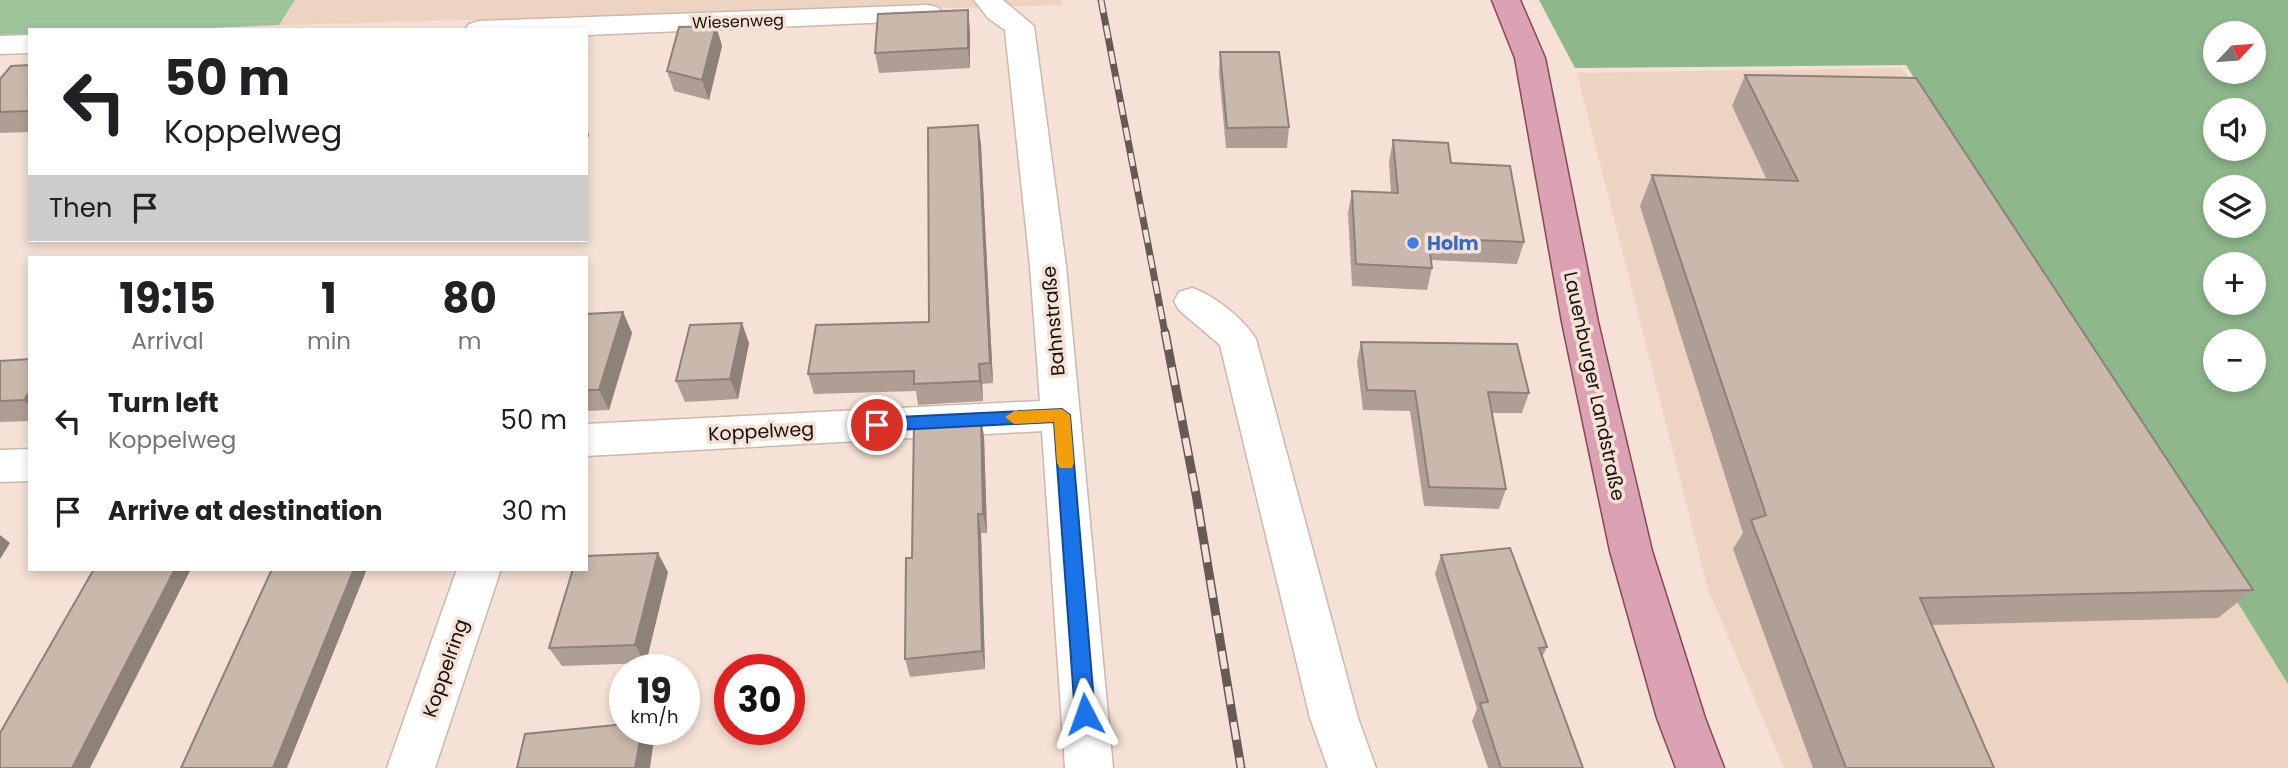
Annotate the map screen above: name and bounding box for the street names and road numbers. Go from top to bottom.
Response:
street label: Wiesenweg [692,8,784,35]
street label: Bahnstraße [1035,265,1072,377]
street label: Lauenburger Landstraße [1557,269,1632,503]
street label: Koppelweg [707,415,815,448]
street label: Koppelring [416,615,475,721]

